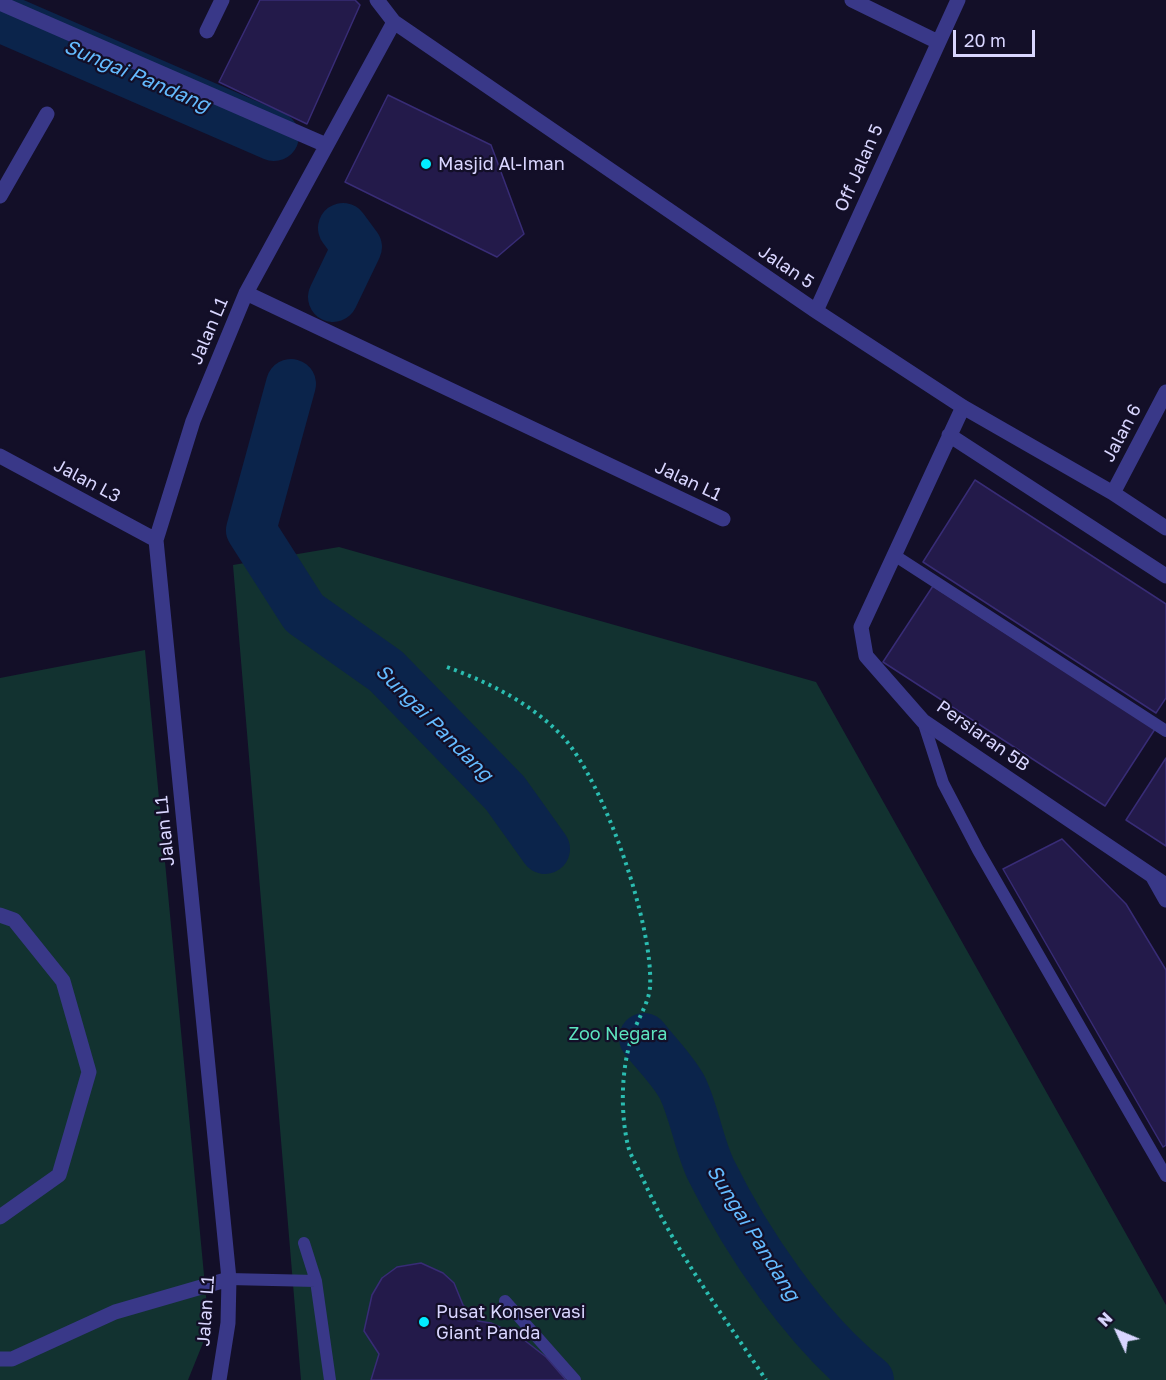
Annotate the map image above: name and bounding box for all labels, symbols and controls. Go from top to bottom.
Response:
scale bar [956,18,1038,56]
text: 20 m [964,29,1006,51]
water label: Sungai Pandang [61,35,213,117]
street label: Off Jalan 5 [830,121,888,215]
place label: Masjid Al-Iman [438,153,565,175]
marker: Masjid Al-Iman [419,157,433,171]
street label: Jalan 5 [754,241,818,293]
street label: Jalan L1 [185,294,233,368]
street label: Jalan 6 [1098,400,1146,466]
street label: Jalan L3 [50,454,124,508]
street label: Jalan L1 [651,456,725,506]
water label: Sungai Pandang [370,659,498,787]
street label: Persiaran 5B [932,696,1034,776]
street label: Jalan L1 [151,795,179,867]
park label: Zoo Negara [569,1023,667,1045]
water label: Sungai Pandang [702,1161,804,1305]
street label: Jalan L1 [193,1275,219,1347]
place label: Pusat Konservasi Giant Panda [436,1301,585,1344]
north arrow [1088,1302,1148,1362]
text: N [1094,1308,1116,1331]
marker: Pusat Konservasi Giant Panda [417,1315,431,1329]

